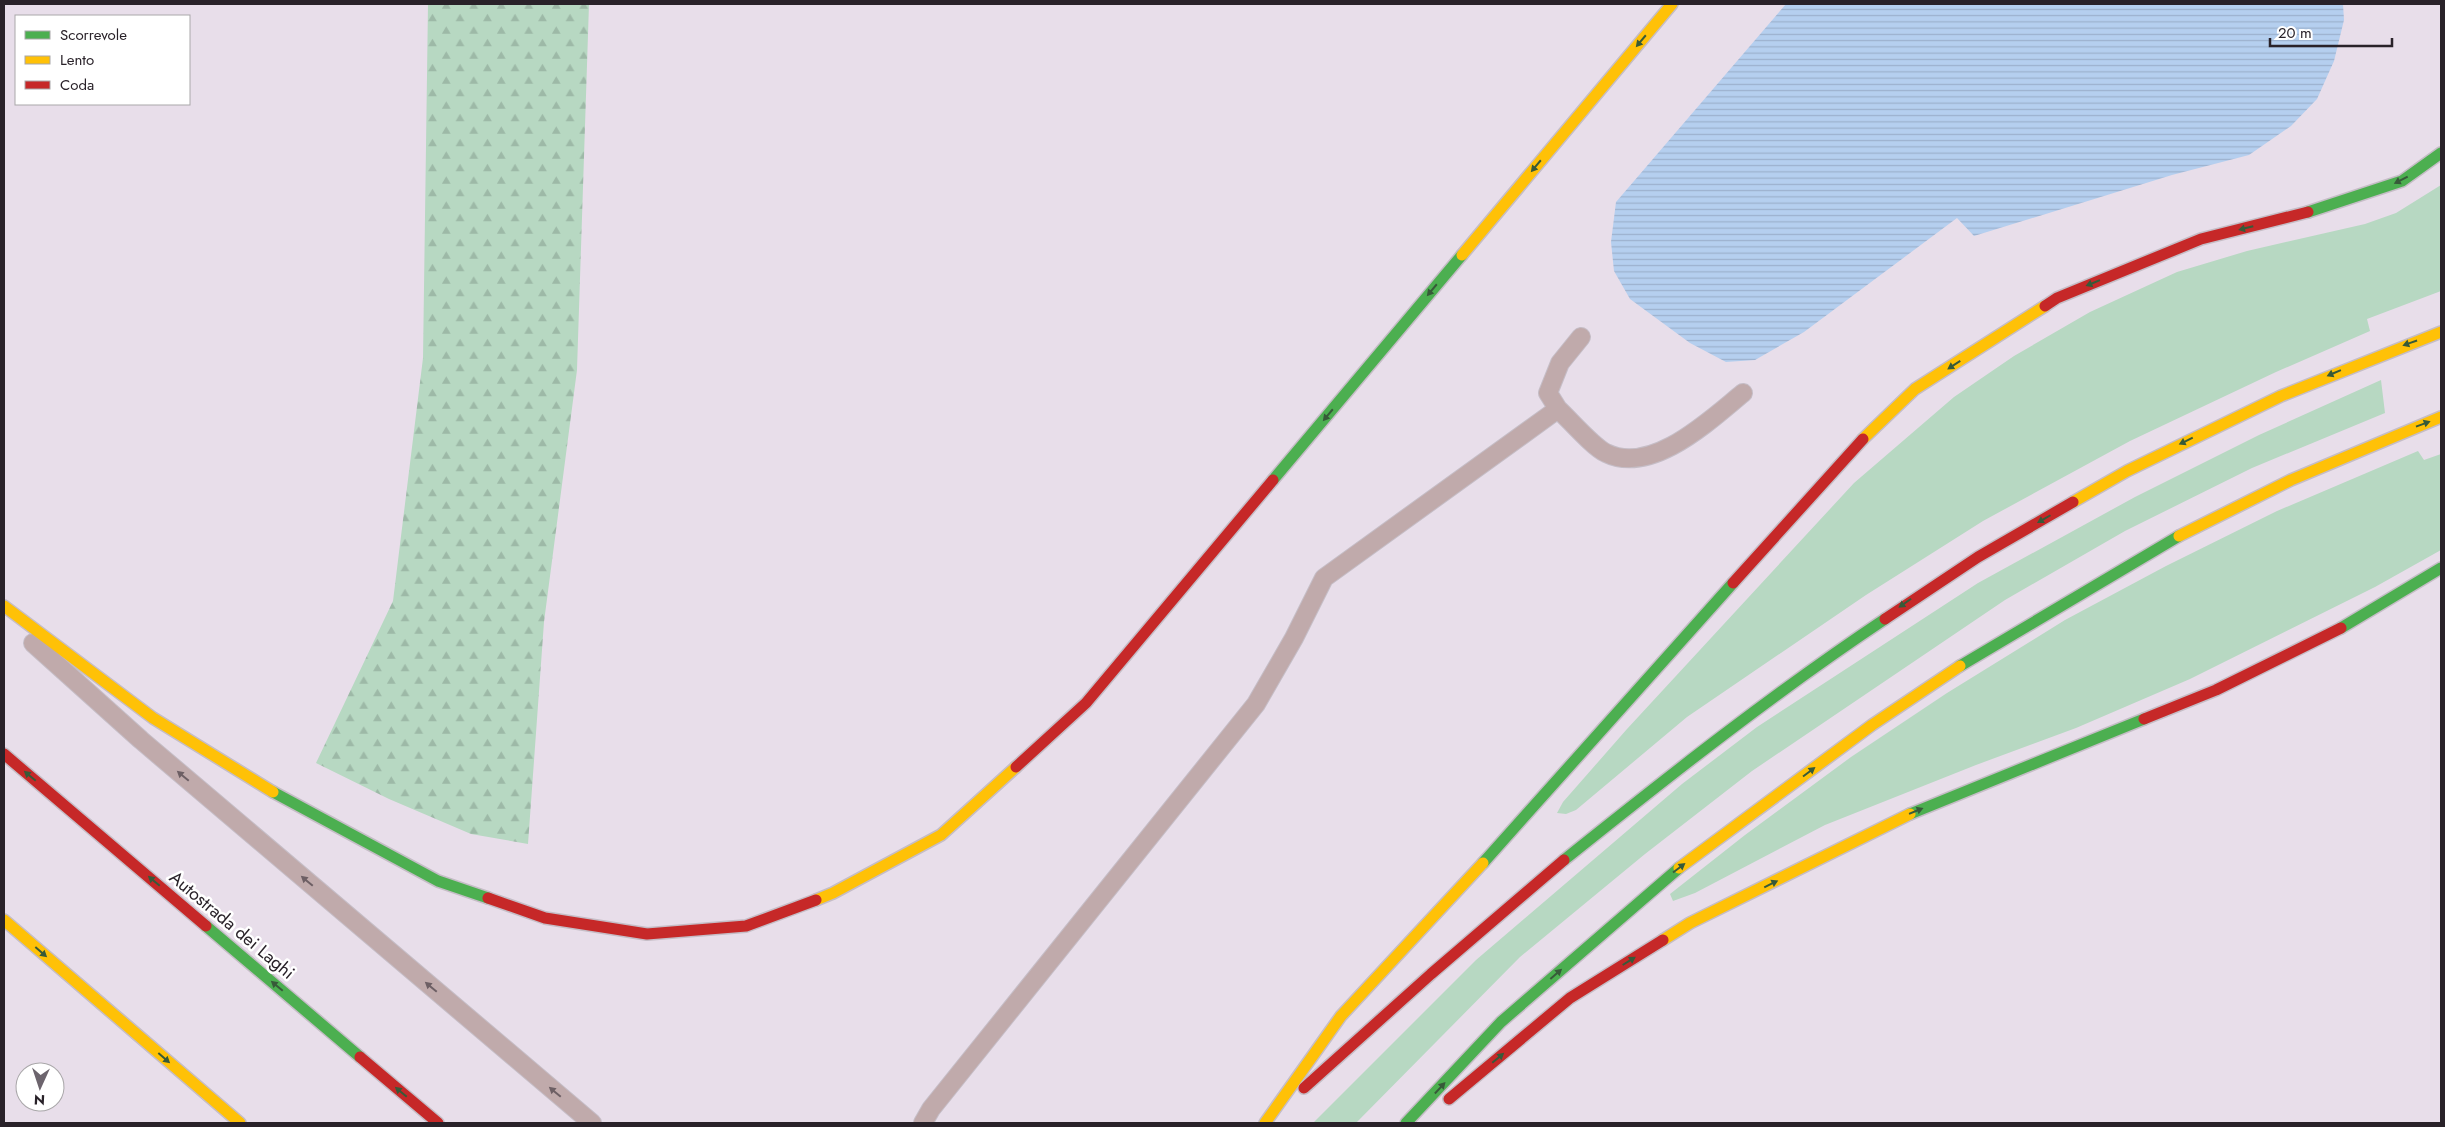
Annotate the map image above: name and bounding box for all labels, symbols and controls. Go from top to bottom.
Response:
legend [15,15,190,105]
scale bar [2270,15,2392,47]
text: 20 m [2278,22,2312,44]
text: Scorrevole [60,24,127,46]
one-way arrow [1635,34,1646,47]
text: Lento [60,49,94,71]
text: Coda [60,74,94,96]
one-way arrow [1531,159,1542,172]
one-way arrow [2394,176,2408,184]
one-way arrow [2238,224,2253,232]
one-way arrow [2086,279,2100,287]
one-way arrow [1427,284,1438,296]
one-way arrow [2402,339,2417,347]
one-way arrow [1947,360,1960,369]
one-way arrow [2327,370,2341,378]
one-way arrow [1322,408,1333,421]
one-way arrow [2416,420,2431,427]
one-way arrow [2179,437,2193,445]
one-way arrow [2037,515,2051,524]
one-way arrow [1898,598,1912,608]
one-way arrow [1802,766,1815,777]
one-way arrow [24,770,36,782]
one-way arrow [177,771,190,782]
one-way arrow [1909,806,1923,814]
one-way arrow [1672,863,1685,874]
street label: Autostrada dei Laghi [164,865,300,985]
one-way arrow [147,876,160,887]
one-way arrow [301,876,314,887]
one-way arrow [1764,880,1778,888]
one-way arrow [34,946,46,958]
one-way arrow [1622,957,1635,966]
one-way arrow [1549,968,1561,980]
one-way arrow [271,981,284,992]
one-way arrow [425,981,438,992]
one-way arrow [158,1052,170,1063]
one-way arrow [1492,1052,1505,1063]
north arrow [15,1062,65,1112]
one-way arrow [1434,1082,1446,1094]
one-way arrow [395,1086,408,1097]
one-way arrow [549,1086,562,1097]
text: N [33,1090,45,1110]

